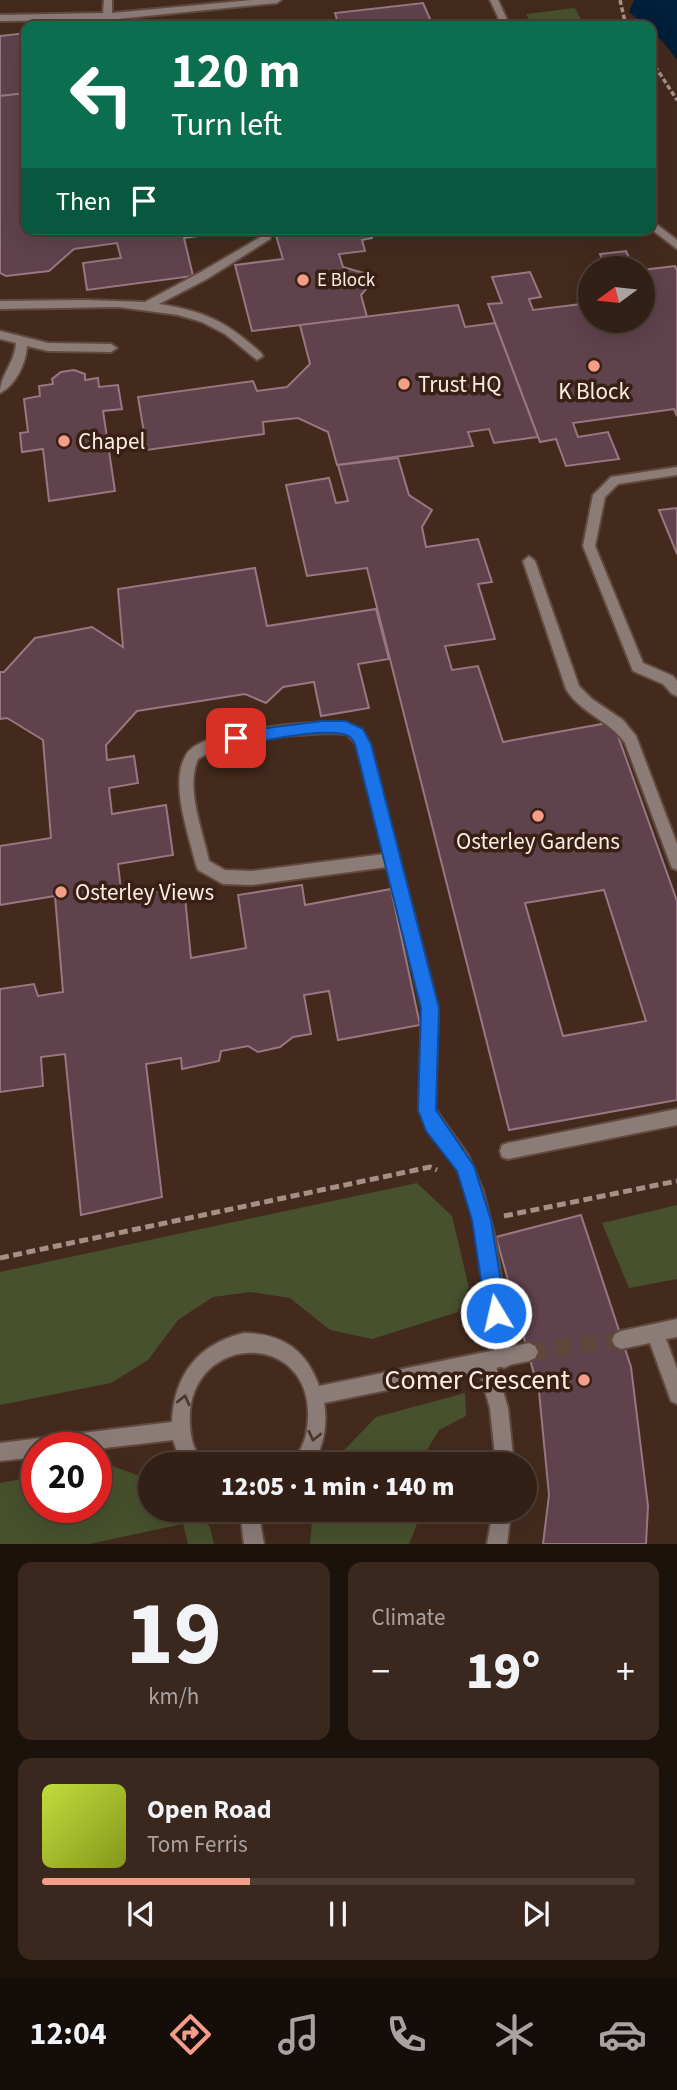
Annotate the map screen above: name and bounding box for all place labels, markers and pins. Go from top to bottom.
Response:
place label: E Block [317,267,376,294]
marker: E Block [295,272,311,288]
marker: K Block [586,358,602,374]
place label: Trust HQ [418,368,502,401]
place label: K Block [558,375,630,408]
marker: Trust HQ [396,376,412,392]
place label: Chapel [78,425,145,458]
marker: Chapel [56,433,72,449]
pin [206,708,266,768]
marker: Osterley Gardens [530,808,546,824]
place label: Osterley Gardens [456,825,620,858]
place label: Osterley Views [75,876,214,909]
marker: Osterley Views [53,884,69,900]
place label: Comer Crescent [385,1360,571,1400]
marker: Comer Crescent [576,1372,592,1388]

